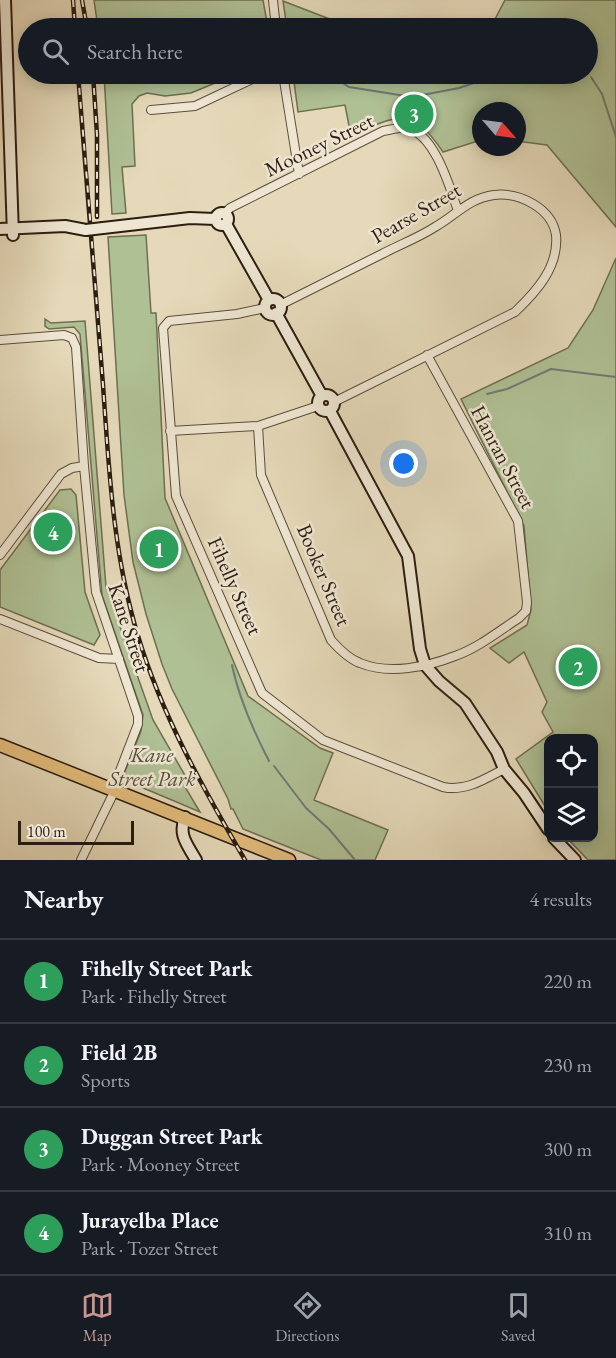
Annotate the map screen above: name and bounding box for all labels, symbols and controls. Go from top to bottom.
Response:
search box [18,18,598,84]
icon: search [39,35,72,68]
text: Search here [87,37,182,66]
pin: 3 [394,92,434,136]
north arrow [472,102,526,156]
street label: Mooney Street [260,106,378,183]
street label: Pearse Street [366,176,466,249]
street label: Hanran Street [465,400,542,513]
your location [389,449,418,478]
pin: 4 [34,510,72,554]
street label: Booker Street [291,520,358,630]
pin: 1 [140,526,178,572]
street label: Fihelly Street [202,533,269,639]
street label: Kane Street [102,580,157,676]
pin: 2 [558,644,598,690]
map controls [544,734,598,842]
button: locate [544,734,598,788]
park label: Kane Street Park [108,741,196,792]
button: layers [544,788,598,842]
scale bar [18,818,134,846]
text: 100 m [27,821,66,842]
text: Nearby [24,882,104,916]
text: 4 results [529,886,592,912]
text: Fihelly Street Park [81,954,252,983]
text: 1 [38,968,49,994]
text: 220 m [544,968,592,994]
text: Park · Fihelly Street [81,983,227,1009]
text: Field 2B [81,1038,157,1067]
text: 2 [38,1052,49,1078]
text: 230 m [544,1052,592,1078]
text: Sports [81,1067,130,1093]
text: Duggan Street Park [81,1122,263,1151]
text: 3 [38,1136,49,1162]
text: 300 m [544,1136,592,1162]
text: Park · Mooney Street [81,1151,240,1177]
text: Jurayelba Place [81,1206,219,1235]
text: 4 [38,1220,49,1246]
text: 310 m [544,1220,592,1246]
text: Park · Tozer Street [81,1235,218,1261]
tab: Map [81,1289,114,1346]
tab: Directions [275,1289,340,1346]
tab: Saved [501,1289,535,1346]

